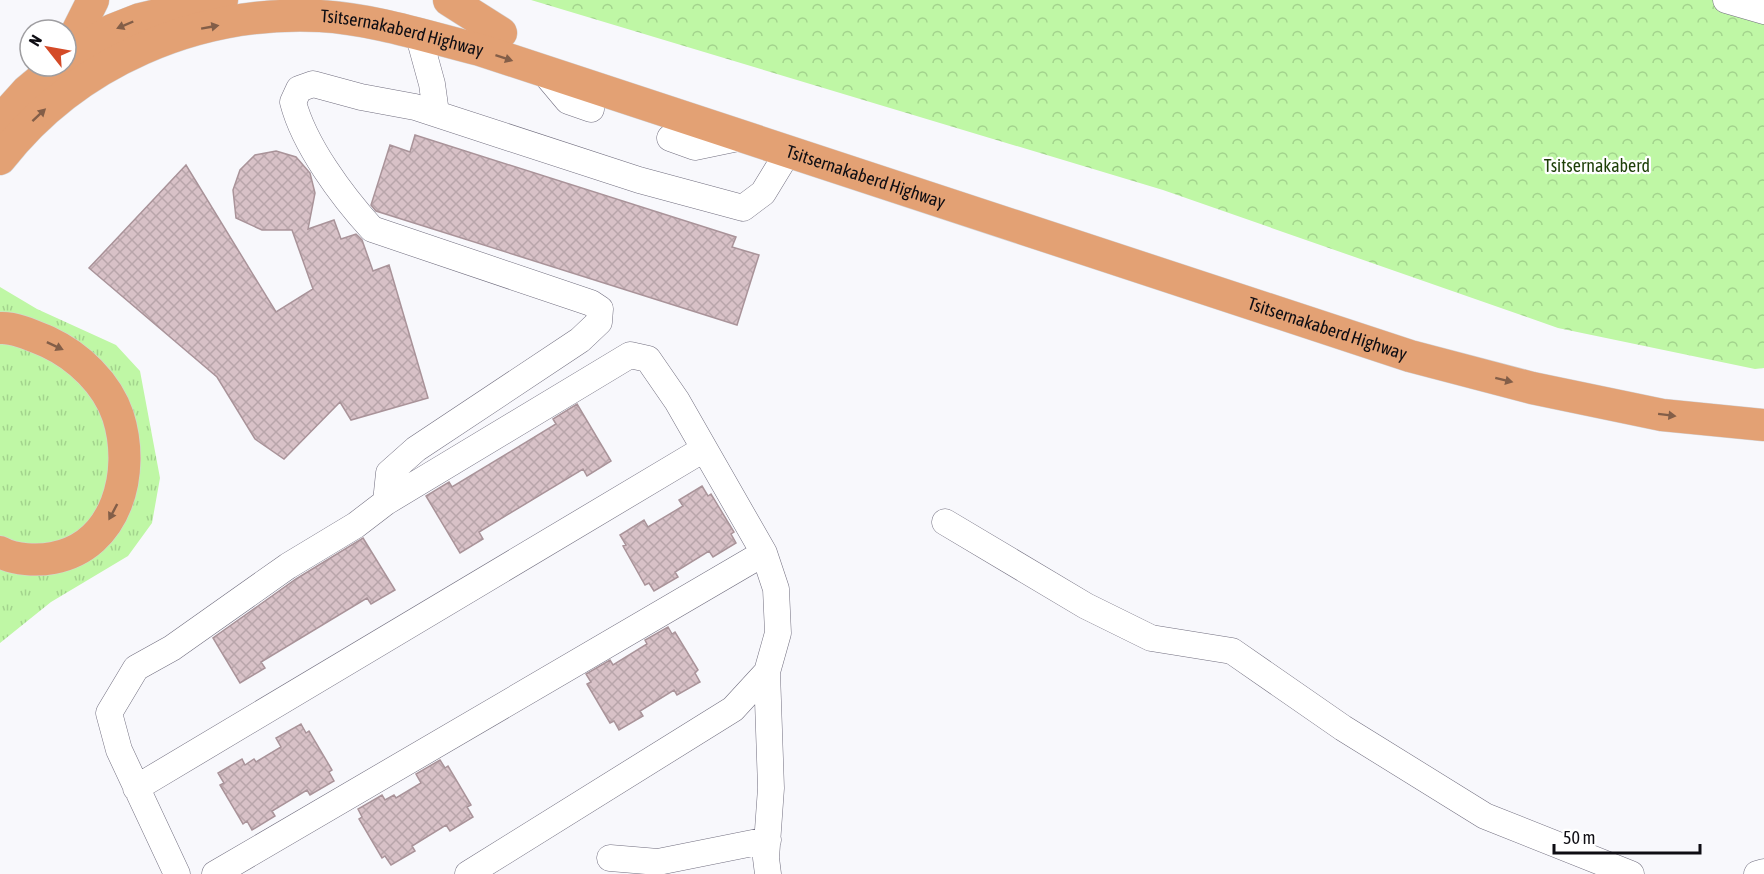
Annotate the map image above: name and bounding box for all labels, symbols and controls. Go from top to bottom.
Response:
street label: Tsitsernakaberd Highway [320,5,486,60]
north arrow [18,18,78,78]
one-way arrow [116,21,134,30]
one-way arrow [200,22,219,31]
text: N [25,32,45,49]
one-way arrow [495,53,513,63]
one-way arrow [31,109,45,123]
street label: Tsitsernakaberd Highway [784,140,948,212]
park label: Tsitsernakaberd [1544,155,1650,176]
street label: Tsitsernakaberd Highway [1245,292,1410,364]
one-way arrow [47,341,64,350]
one-way arrow [1495,376,1513,386]
one-way arrow [1658,410,1677,420]
one-way arrow [108,504,118,521]
scale bar [1554,817,1700,855]
text: 50 m [1563,827,1595,848]

